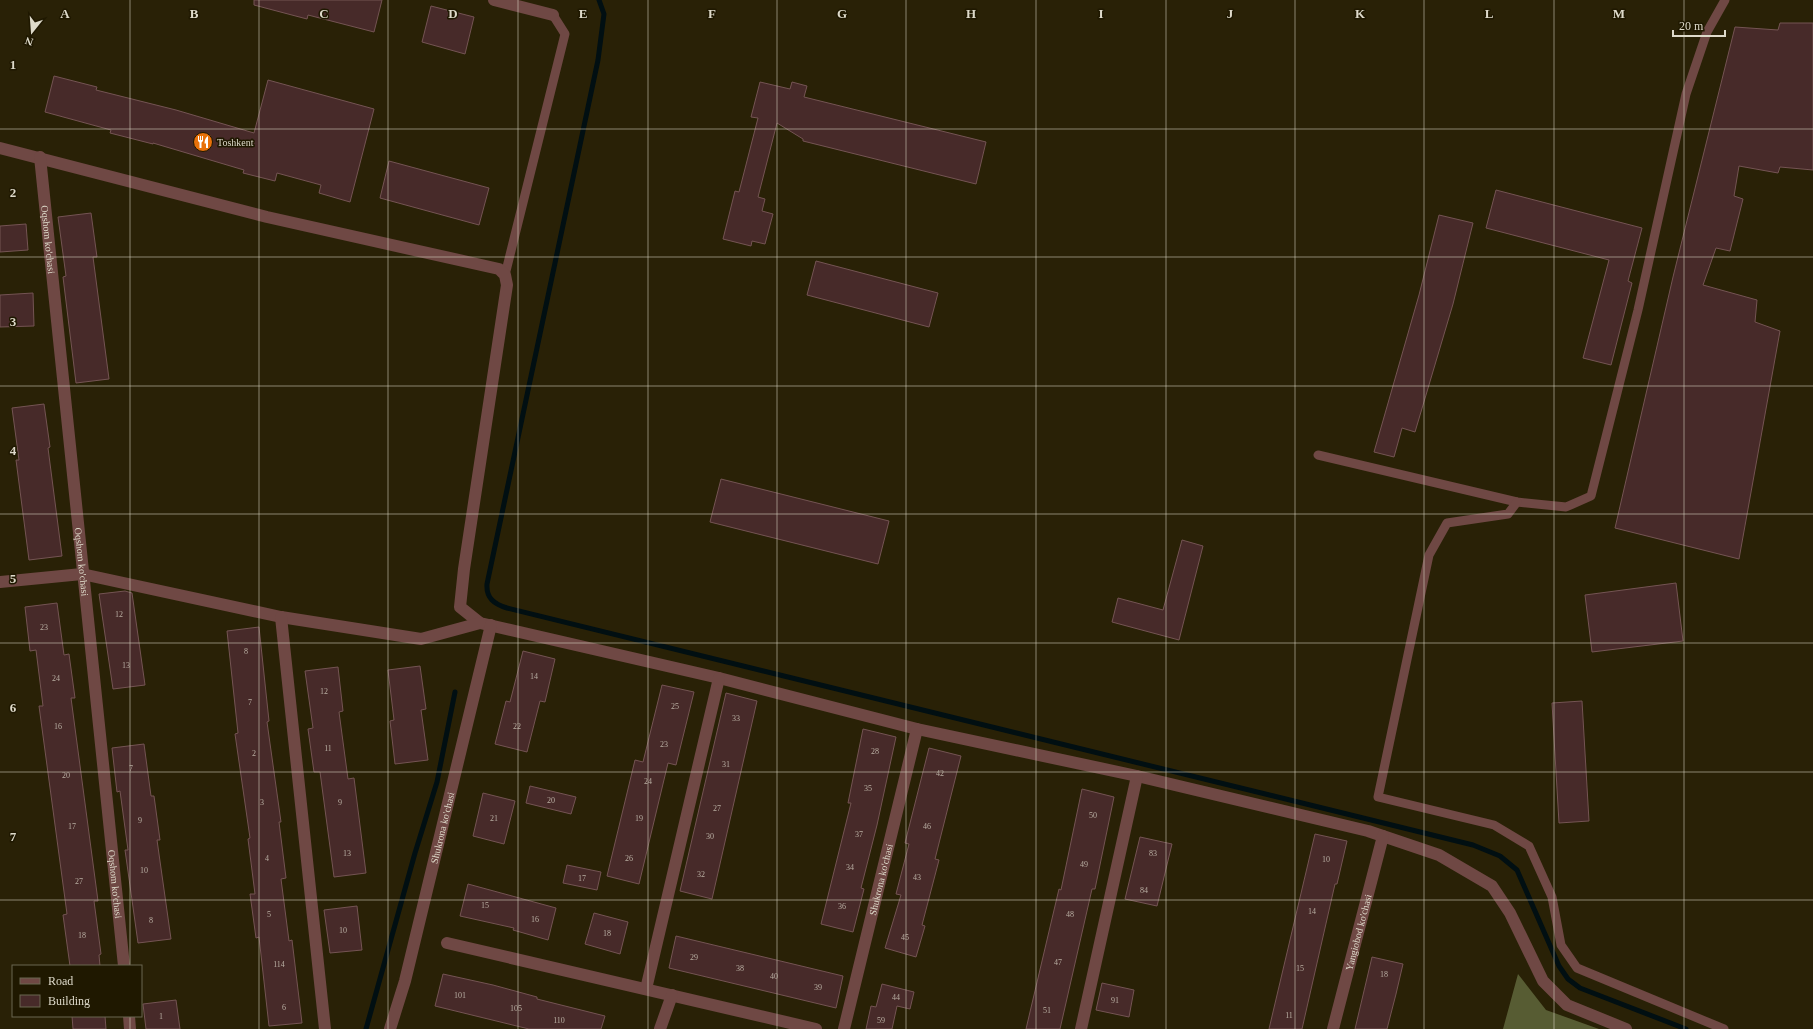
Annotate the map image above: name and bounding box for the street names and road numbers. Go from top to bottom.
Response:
street label: Oqshom ko'chasi [39,205,57,275]
street label: Oqshom ko'chasi [73,527,91,597]
street label: Shukrona ko'chasi [429,791,457,865]
street label: Shukrona ko'chasi [867,842,895,916]
street label: Oqshom ko'chasi [106,849,124,919]
street label: Yangiobod ko'chasi [1343,893,1374,972]

